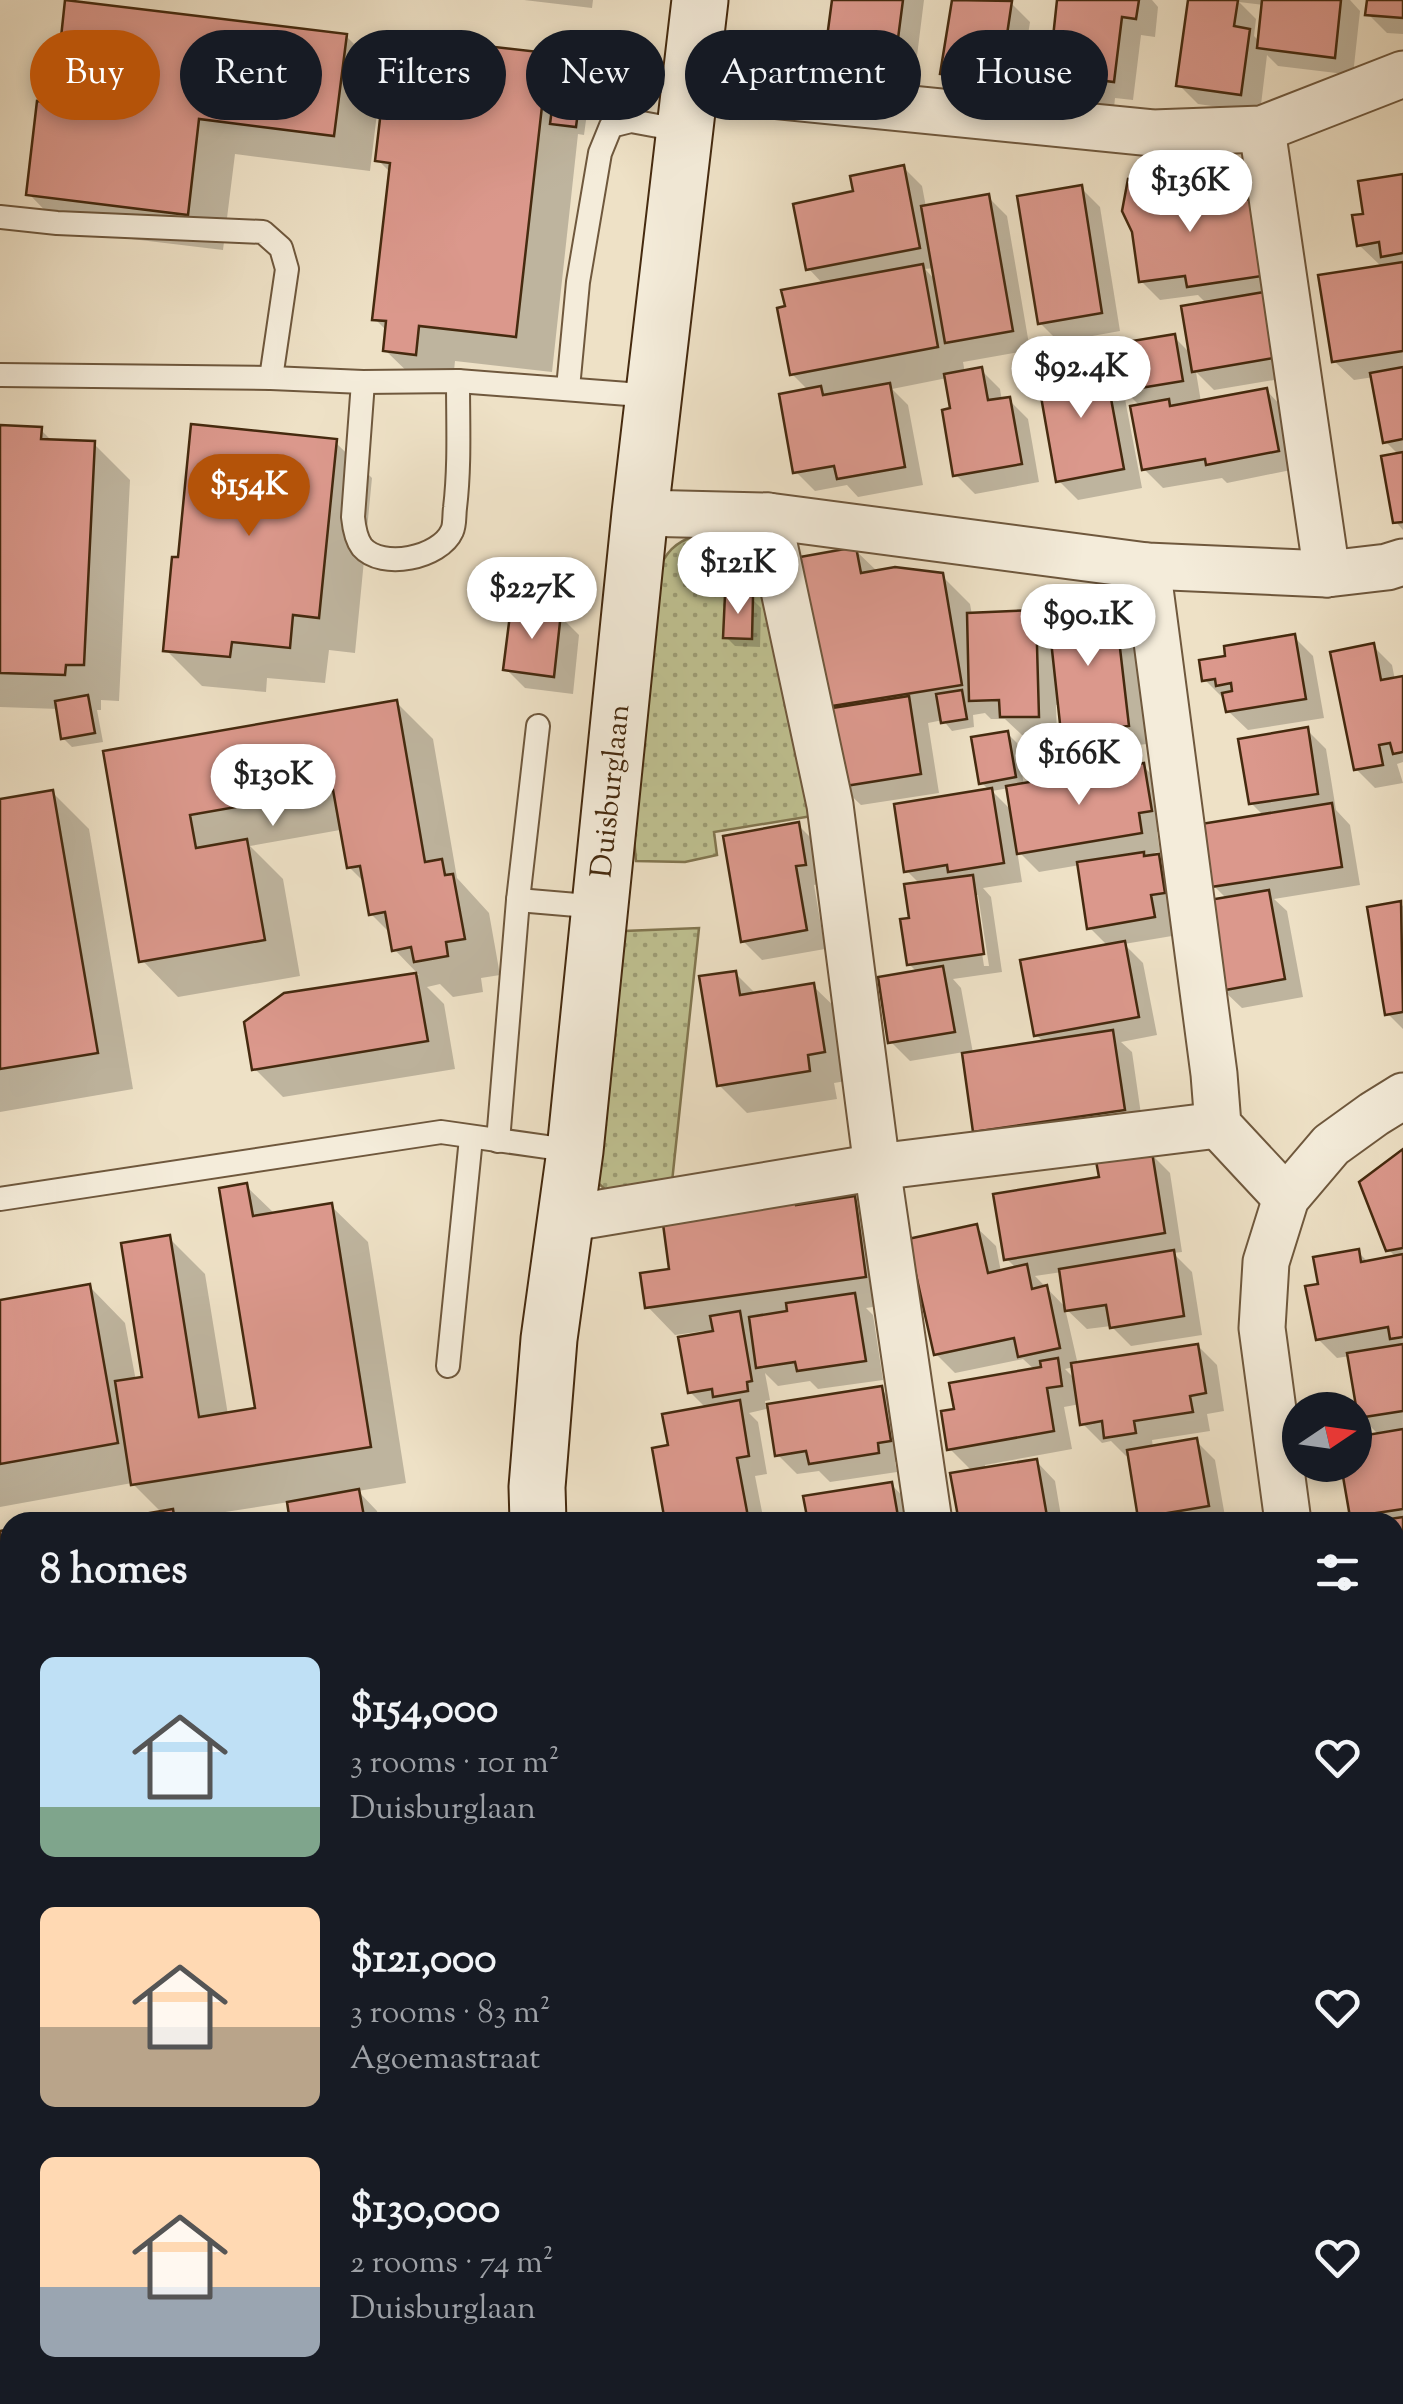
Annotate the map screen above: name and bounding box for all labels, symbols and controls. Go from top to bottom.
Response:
chip: Buy [30,30,160,120]
chip: Rent [180,30,322,120]
chip: Filters [342,30,506,120]
chip: New [526,30,665,120]
chip: Apartment [685,30,921,120]
chip: House [941,30,1108,120]
pin: $136K [1120,150,1260,235]
text: $136K [1150,159,1230,205]
pin: $92.4K [1000,336,1162,421]
text: $92.4K [1034,345,1128,391]
pin: $154K [179,454,319,539]
text: $154K [210,463,288,509]
pin: $121K [668,532,808,617]
text: $121K [700,541,776,587]
pin: $227K [462,557,602,642]
text: $227K [489,566,575,612]
pin: $90.1K [1007,584,1169,669]
text: $90.1K [1043,593,1133,639]
street label: Duisburglaan [582,702,643,880]
pin: $166K [1009,723,1149,808]
text: $166K [1038,732,1120,778]
pin: $130K [203,744,343,829]
text: $130K [233,753,313,799]
north arrow [1282,1392,1372,1482]
map controls [1282,1392,1372,1482]
text: 8 homes [40,1542,188,1602]
icon: filters [1310,1545,1365,1600]
text: $154,000 [350,1681,498,1741]
icon: home [120,1697,240,1817]
icon: heart [1310,1730,1365,1785]
text: 3 rooms · 101 m² [350,1741,560,1787]
text: Duisburglaan [350,1787,536,1833]
text: $121,000 [350,1931,497,1991]
icon: home [120,1947,240,2067]
icon: heart [1310,1980,1365,2035]
text: 3 rooms · 83 m² [350,1991,550,2037]
text: Agoemastraat [350,2037,540,2083]
text: $130,000 [350,2181,500,2241]
icon: home [120,2197,240,2317]
icon: heart [1310,2230,1365,2285]
text: 2 rooms · 74 m² [350,2241,554,2287]
text: Duisburglaan [350,2287,536,2333]

